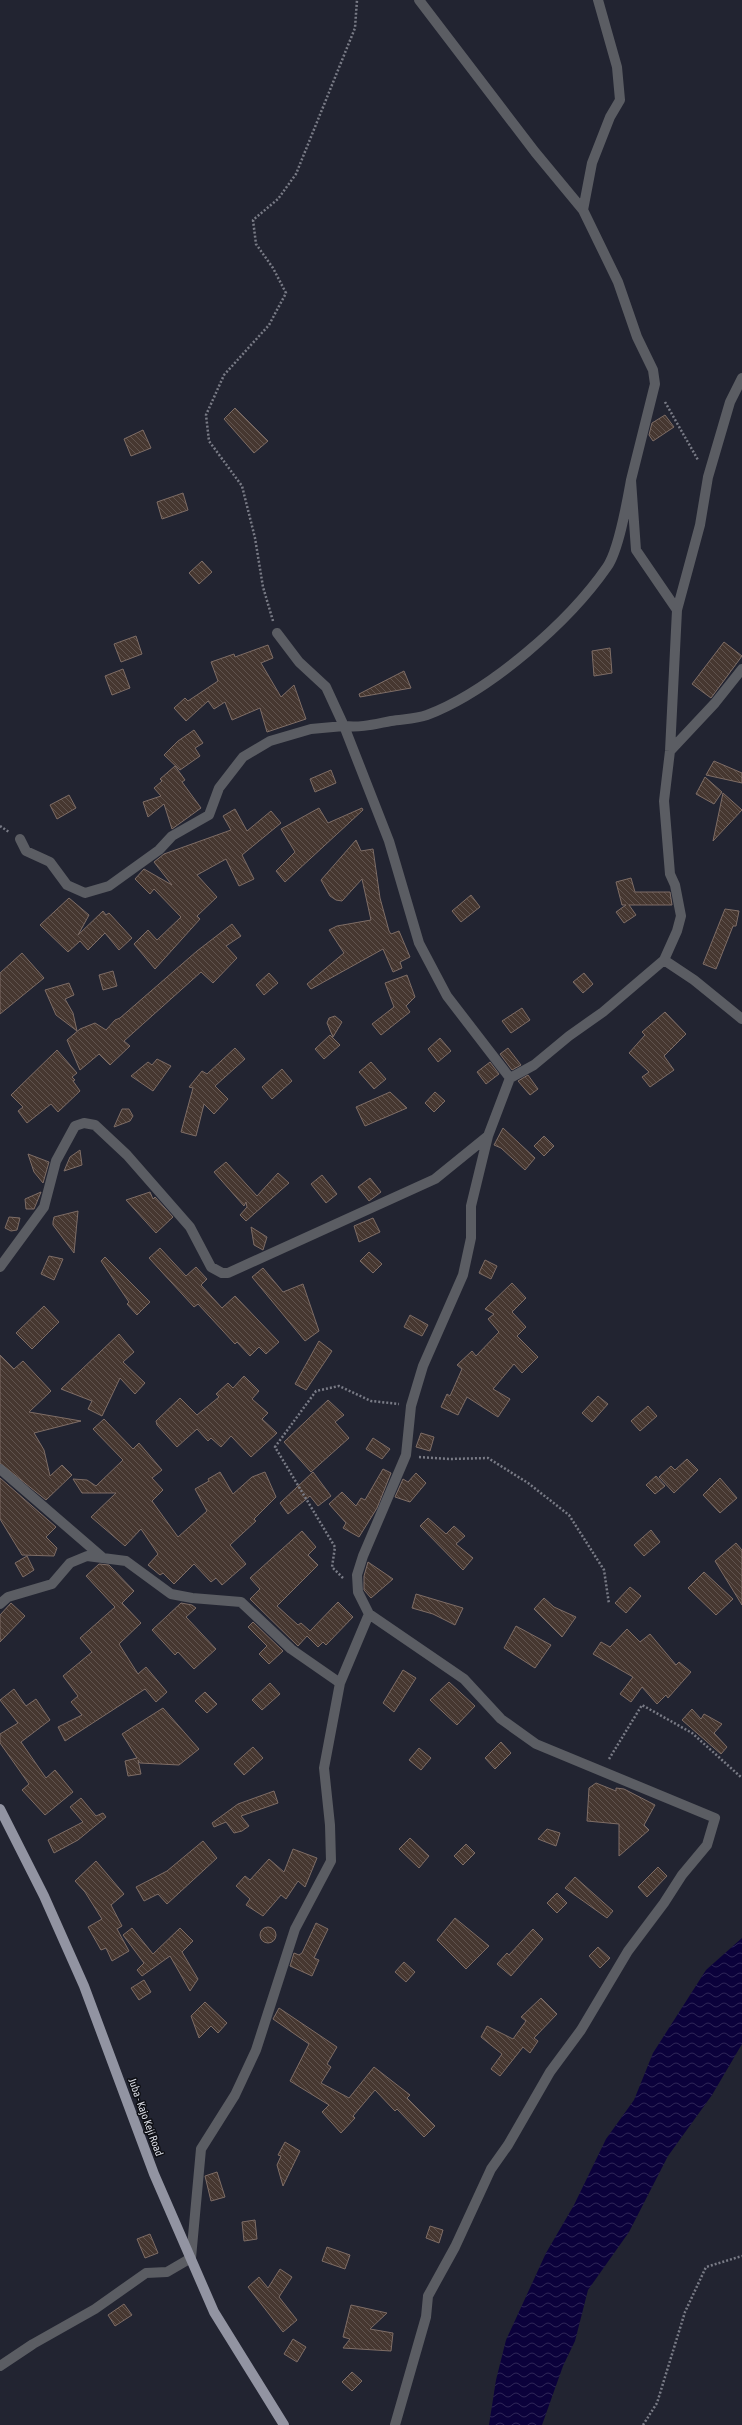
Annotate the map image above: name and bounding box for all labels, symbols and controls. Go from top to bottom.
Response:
street label: Juba - Kajo Keji Road [126,2076,166,2158]

